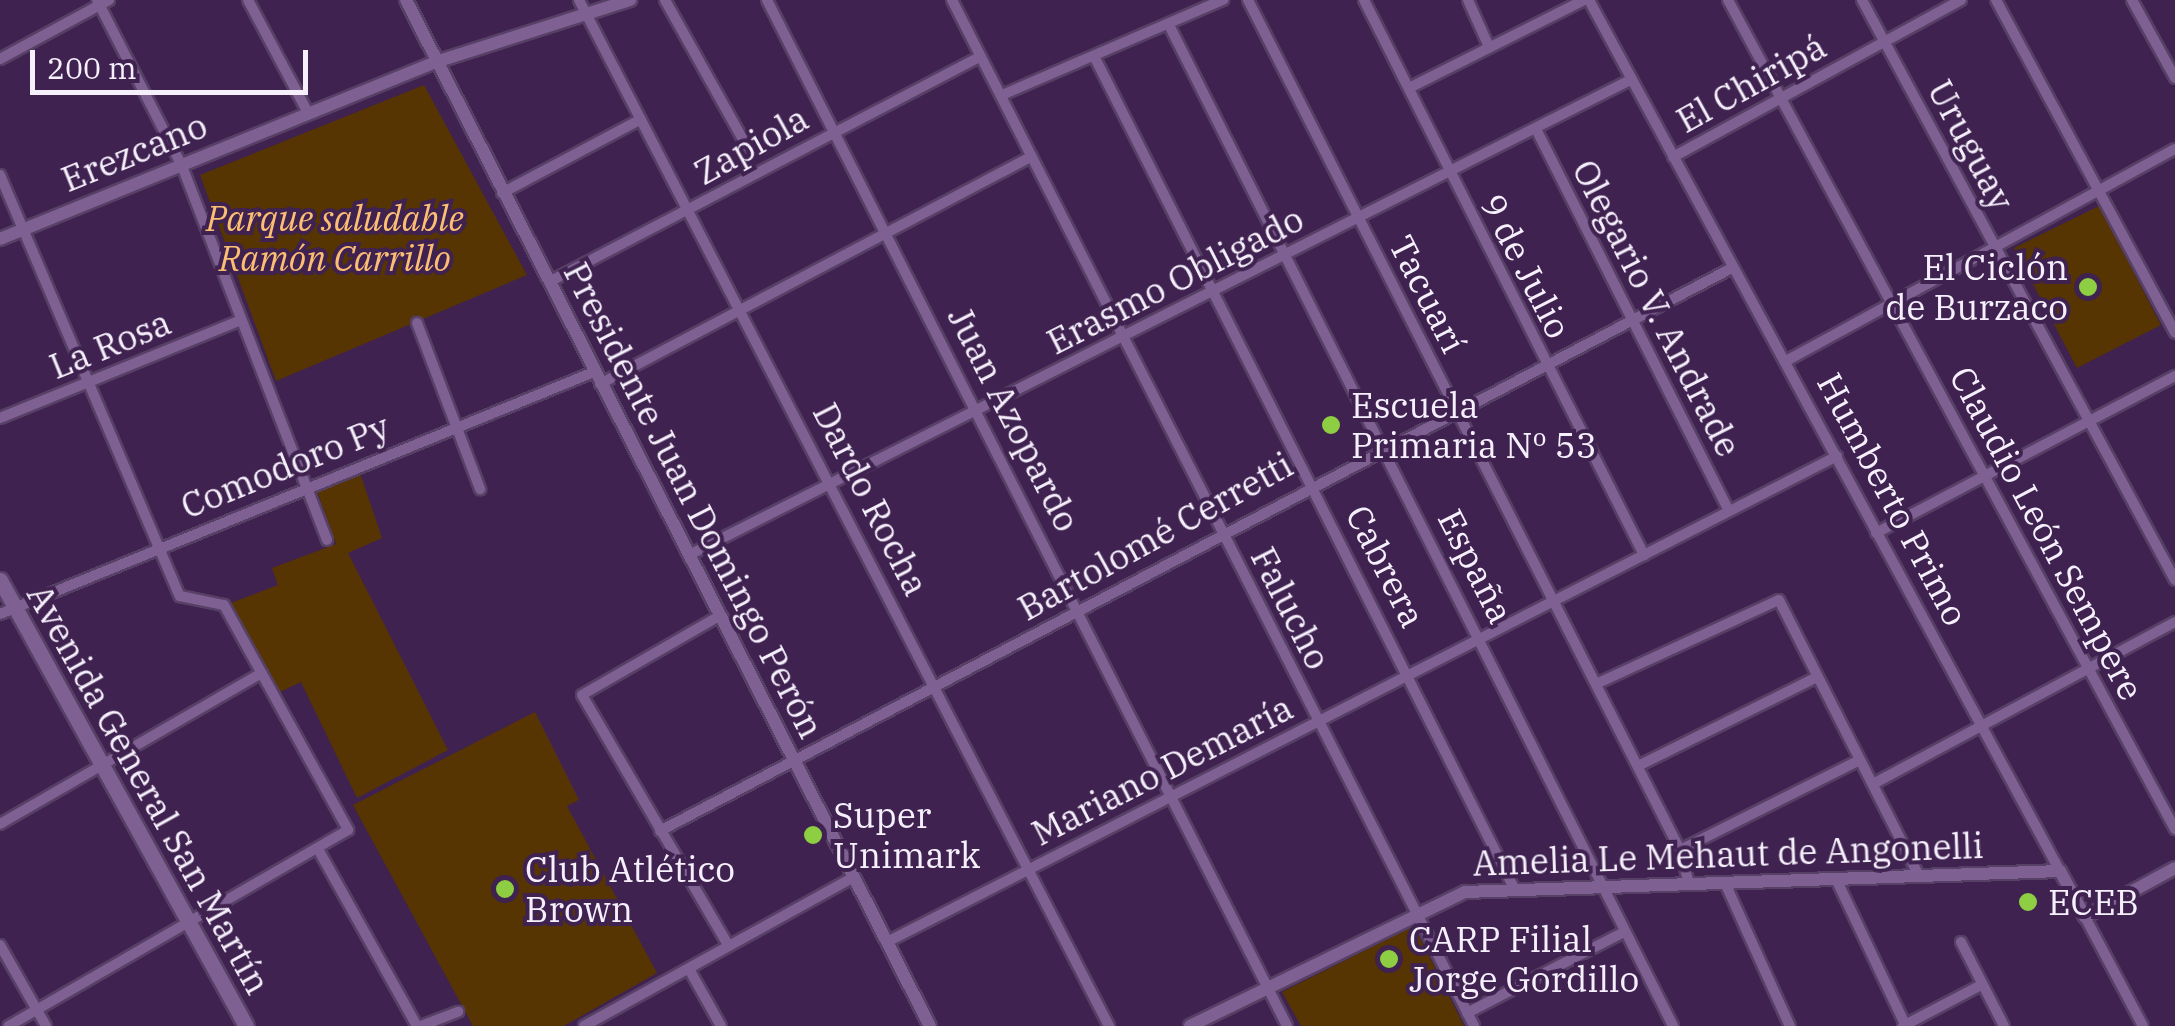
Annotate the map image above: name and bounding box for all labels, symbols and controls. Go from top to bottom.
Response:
street label: El Chiripá [1669,25,1833,141]
scale bar [35,30,312,92]
text: 200 m [47,48,137,87]
street label: Uruguay [1919,73,2023,217]
street label: Zapiola [687,97,815,193]
street label: Erezcano [55,104,213,200]
street label: Olegario V. Andrade [1564,153,1750,463]
street label: 9 de Julio [1472,187,1580,345]
park label: Parque saludable Ramón Carrillo [206,197,464,279]
street label: Erasmo Obligado [1040,197,1310,363]
street label: Tacuarí [1381,228,1475,360]
place label: El Ciclón de Burzaco [1885,246,2068,328]
street label: Presidente Juan Domingo Perón [555,255,833,745]
marker: El Ciclón de Burzaco [2077,276,2099,298]
street label: Juan Azopardo [939,300,1089,538]
street label: La Rosa [43,301,177,387]
street label: Claudio León Sempere [1941,359,2153,707]
street label: Humberto Primo [1809,366,1977,632]
place label: Escuela Primaria Nº 53 [1351,384,1597,466]
street label: Dardo Rocha [804,396,938,602]
street label: Comodoro Py [175,405,395,527]
marker: Escuela Primaria Nº 53 [1320,414,1342,436]
street label: Bartolomé Cerretti [1010,443,1300,629]
street label: Cabrera [1338,498,1434,634]
street label: España [1430,502,1522,630]
street label: Falucho [1242,540,1340,676]
street label: Avenida General San Martín [19,577,279,1001]
street label: Mariano Demaría [1025,686,1299,854]
place label: Super Unimark [833,794,981,876]
marker: Super Unimark [802,824,824,846]
street label: Amelia Le Mehaut de Angonelli [1472,824,1984,884]
place label: Club Atlético Brown [525,848,735,930]
marker: Club Atlético Brown [494,878,516,900]
place label: ECEB [2048,881,2139,923]
marker: ECEB [2017,891,2039,913]
place label: CARP Filial Jorge Gordillo [1409,918,1639,1000]
marker: CARP Filial Jorge Gordillo [1378,948,1400,970]

